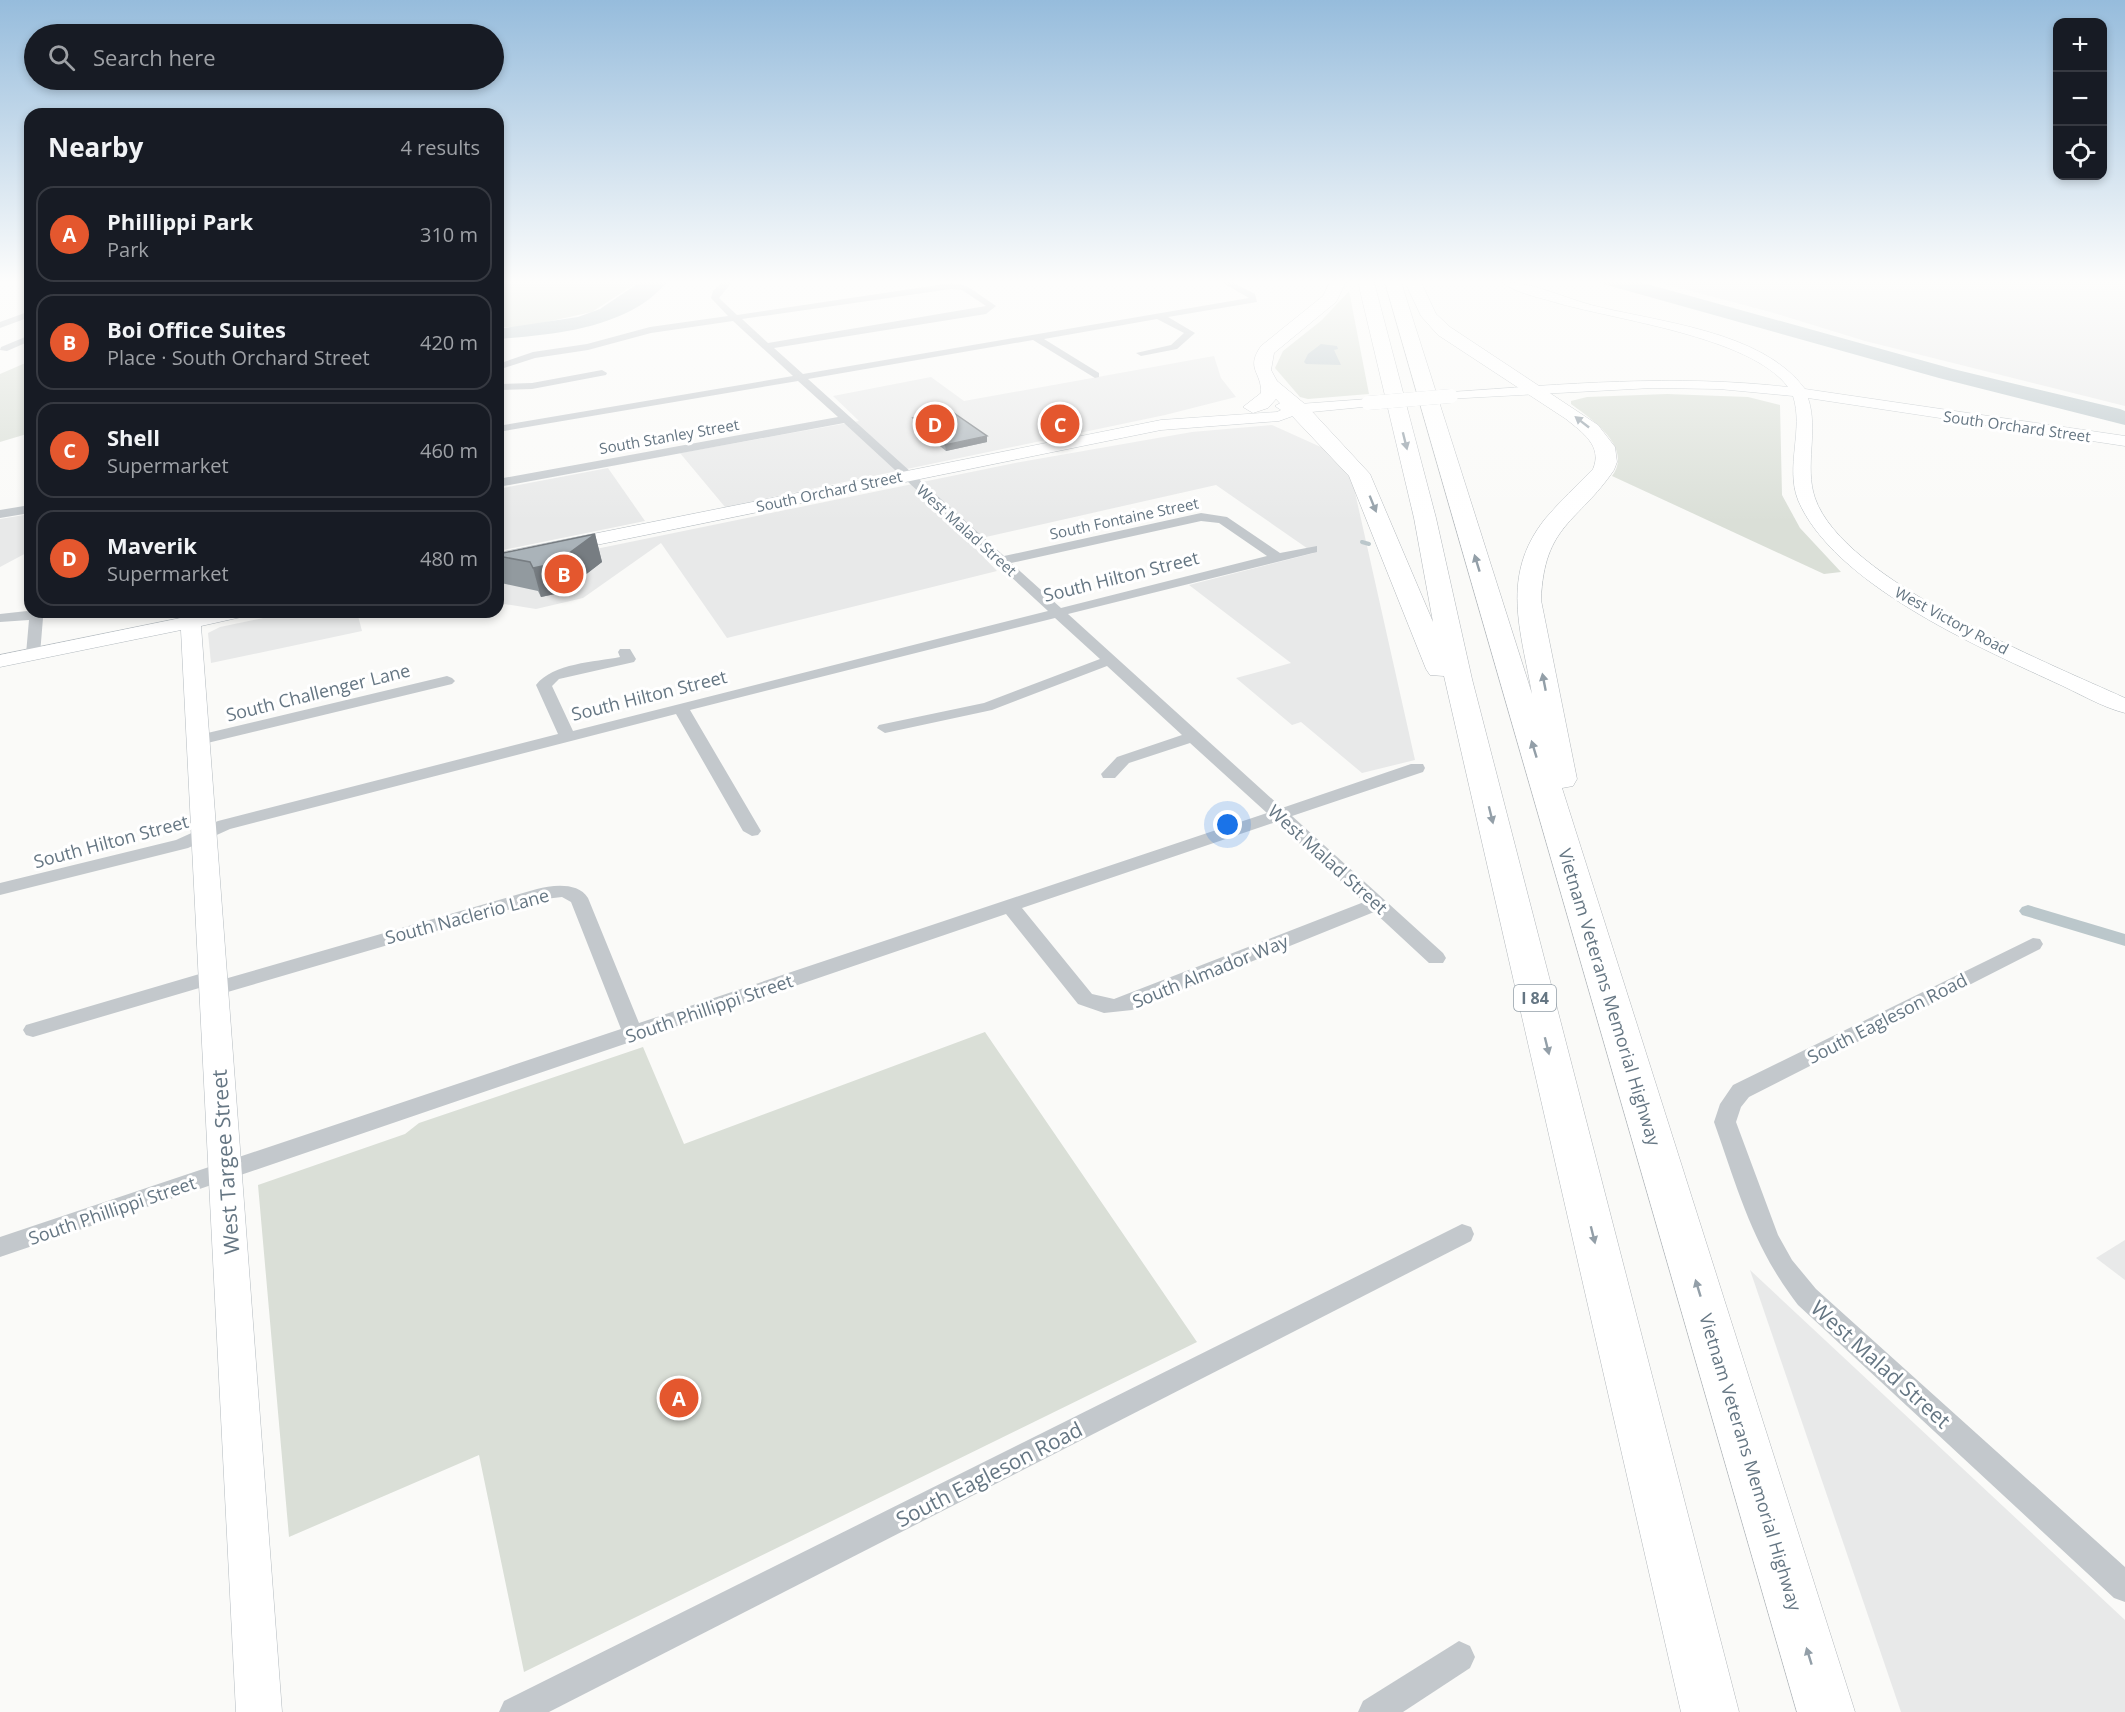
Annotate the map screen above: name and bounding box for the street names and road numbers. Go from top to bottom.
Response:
street label: South Orchard Street [1942,406,2092,446]
street label: South Stanley Street [598,414,740,458]
street label: South Orchard Street [754,466,904,516]
street label: West Malad Street [913,480,1021,580]
street label: South Fontaine Street [1048,492,1200,544]
street label: South Hilton Street [1041,545,1201,607]
street label: West Victory Road [1892,582,2012,658]
street label: South Challenger Lane [223,658,413,726]
street label: South Hilton Street [569,664,729,726]
street label: West Malad Street [1263,799,1393,919]
street label: South Hilton Street [31,809,191,873]
street label: Vietnam Veterans Memorial Highway [1553,845,1667,1150]
street label: South Naclerio Lane [382,883,552,949]
street label: South Almador Way [1129,928,1292,1013]
street label: South Eagleson Road [1803,967,1971,1069]
street label: South Phillippi Street [622,968,796,1048]
road number: I 84 [1514,985,1556,1011]
street label: West Targee Street [205,1069,245,1255]
street label: South Phillippi Street [25,1170,199,1250]
street label: West Malad Street [1805,1294,1957,1434]
street label: Vietnam Veterans Memorial Highway [1694,1310,1808,1615]
street label: South Eagleson Road [891,1415,1087,1533]

